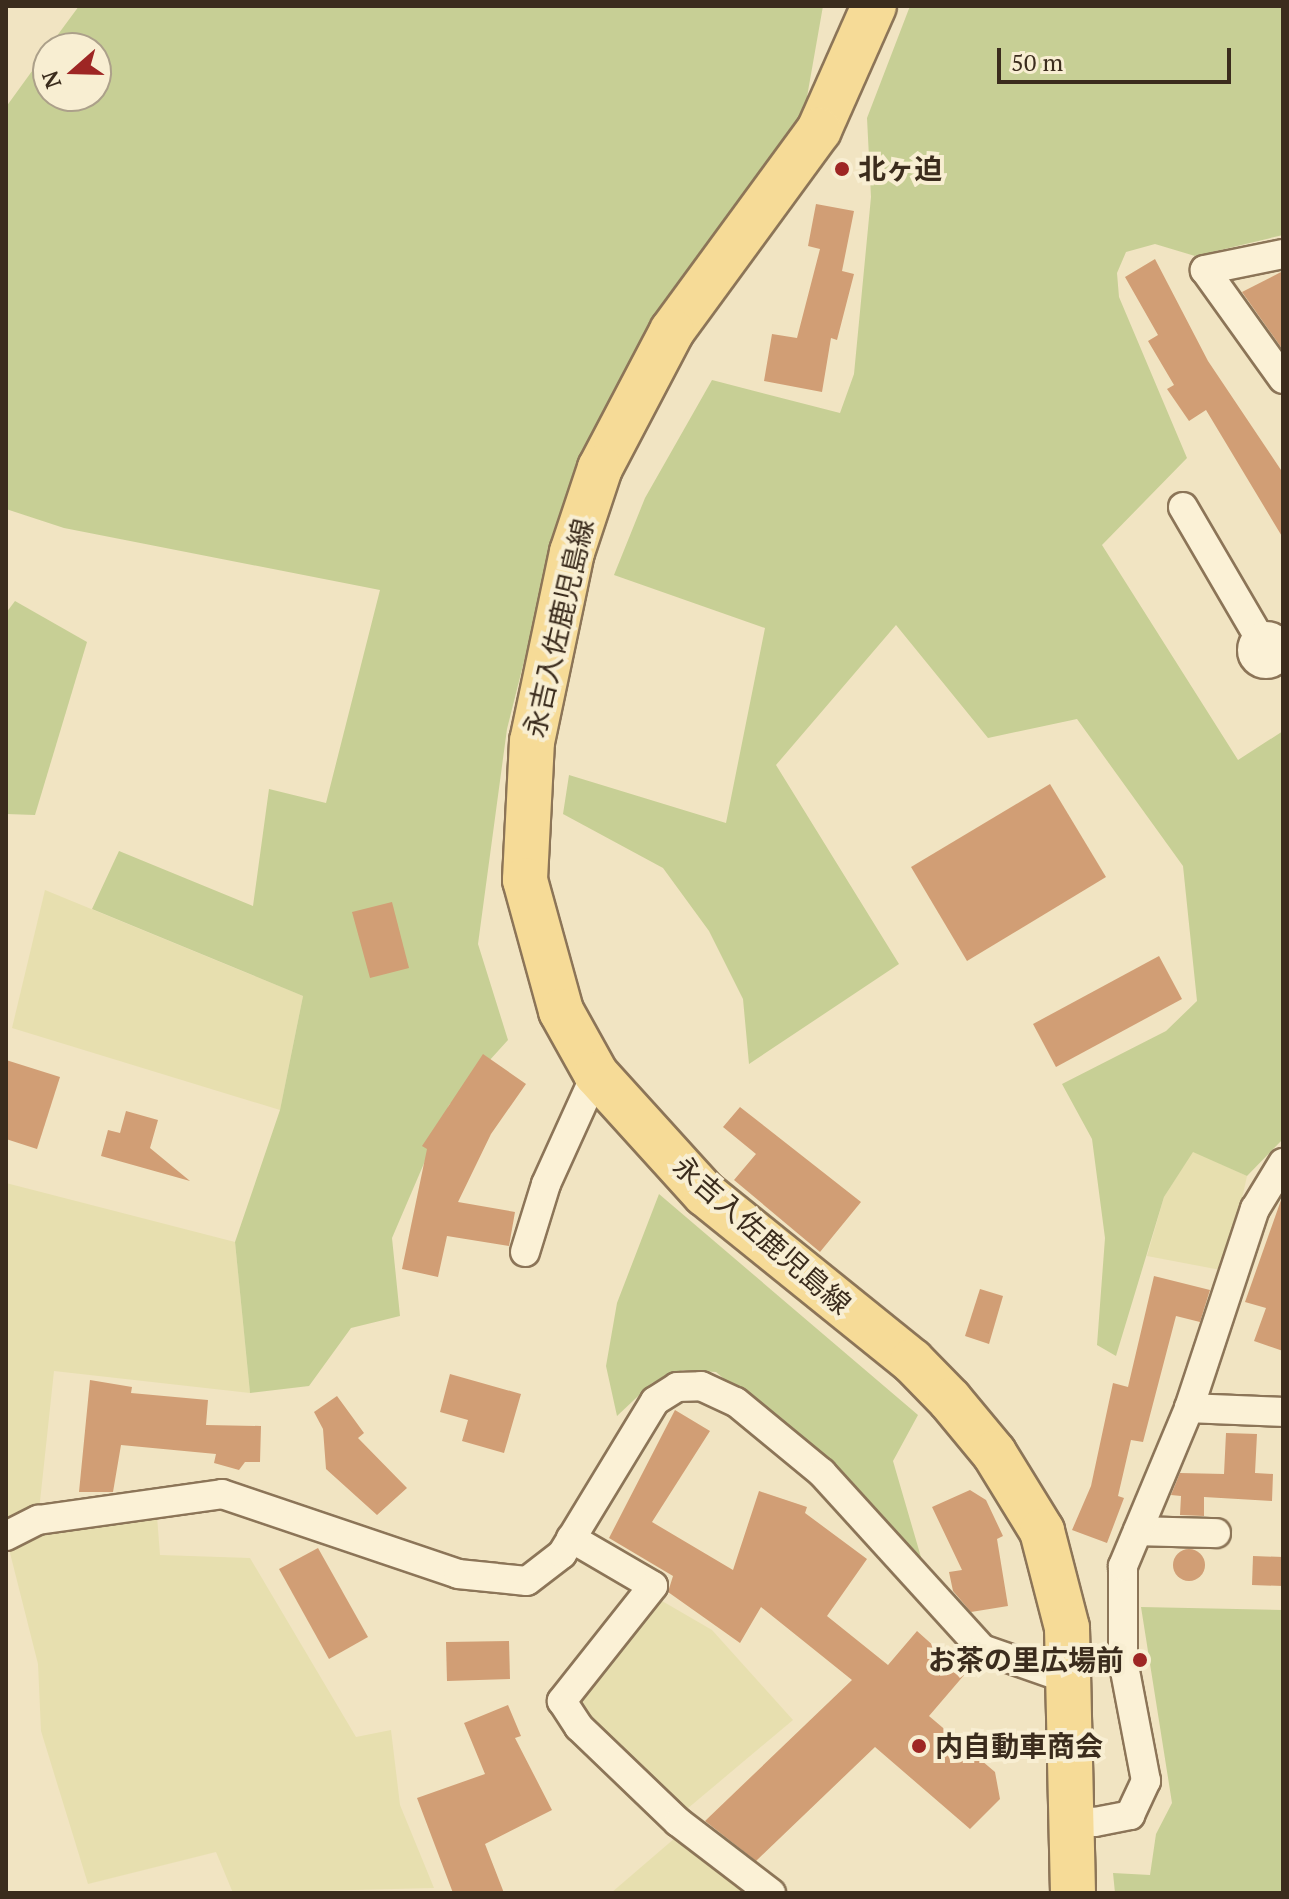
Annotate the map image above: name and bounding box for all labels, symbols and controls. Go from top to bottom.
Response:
north arrow [32,32,112,112]
scale bar [1001,32,1235,82]
text: 50 m [1011,46,1063,78]
text: N [34,67,67,92]
place label: 北ヶ迫 [858,152,942,186]
marker: 北ヶ迫 [833,160,851,178]
street label: 永吉入佐鹿児島線 [517,515,601,741]
street label: 永吉入佐鹿児島線 [666,1149,858,1321]
place label: お茶の里広場前 [928,1643,1124,1677]
marker: お茶の里広場前 [1131,1651,1149,1669]
place label: 内自動車商会 [935,1729,1103,1763]
marker: 内自動車商会 [910,1737,928,1755]

